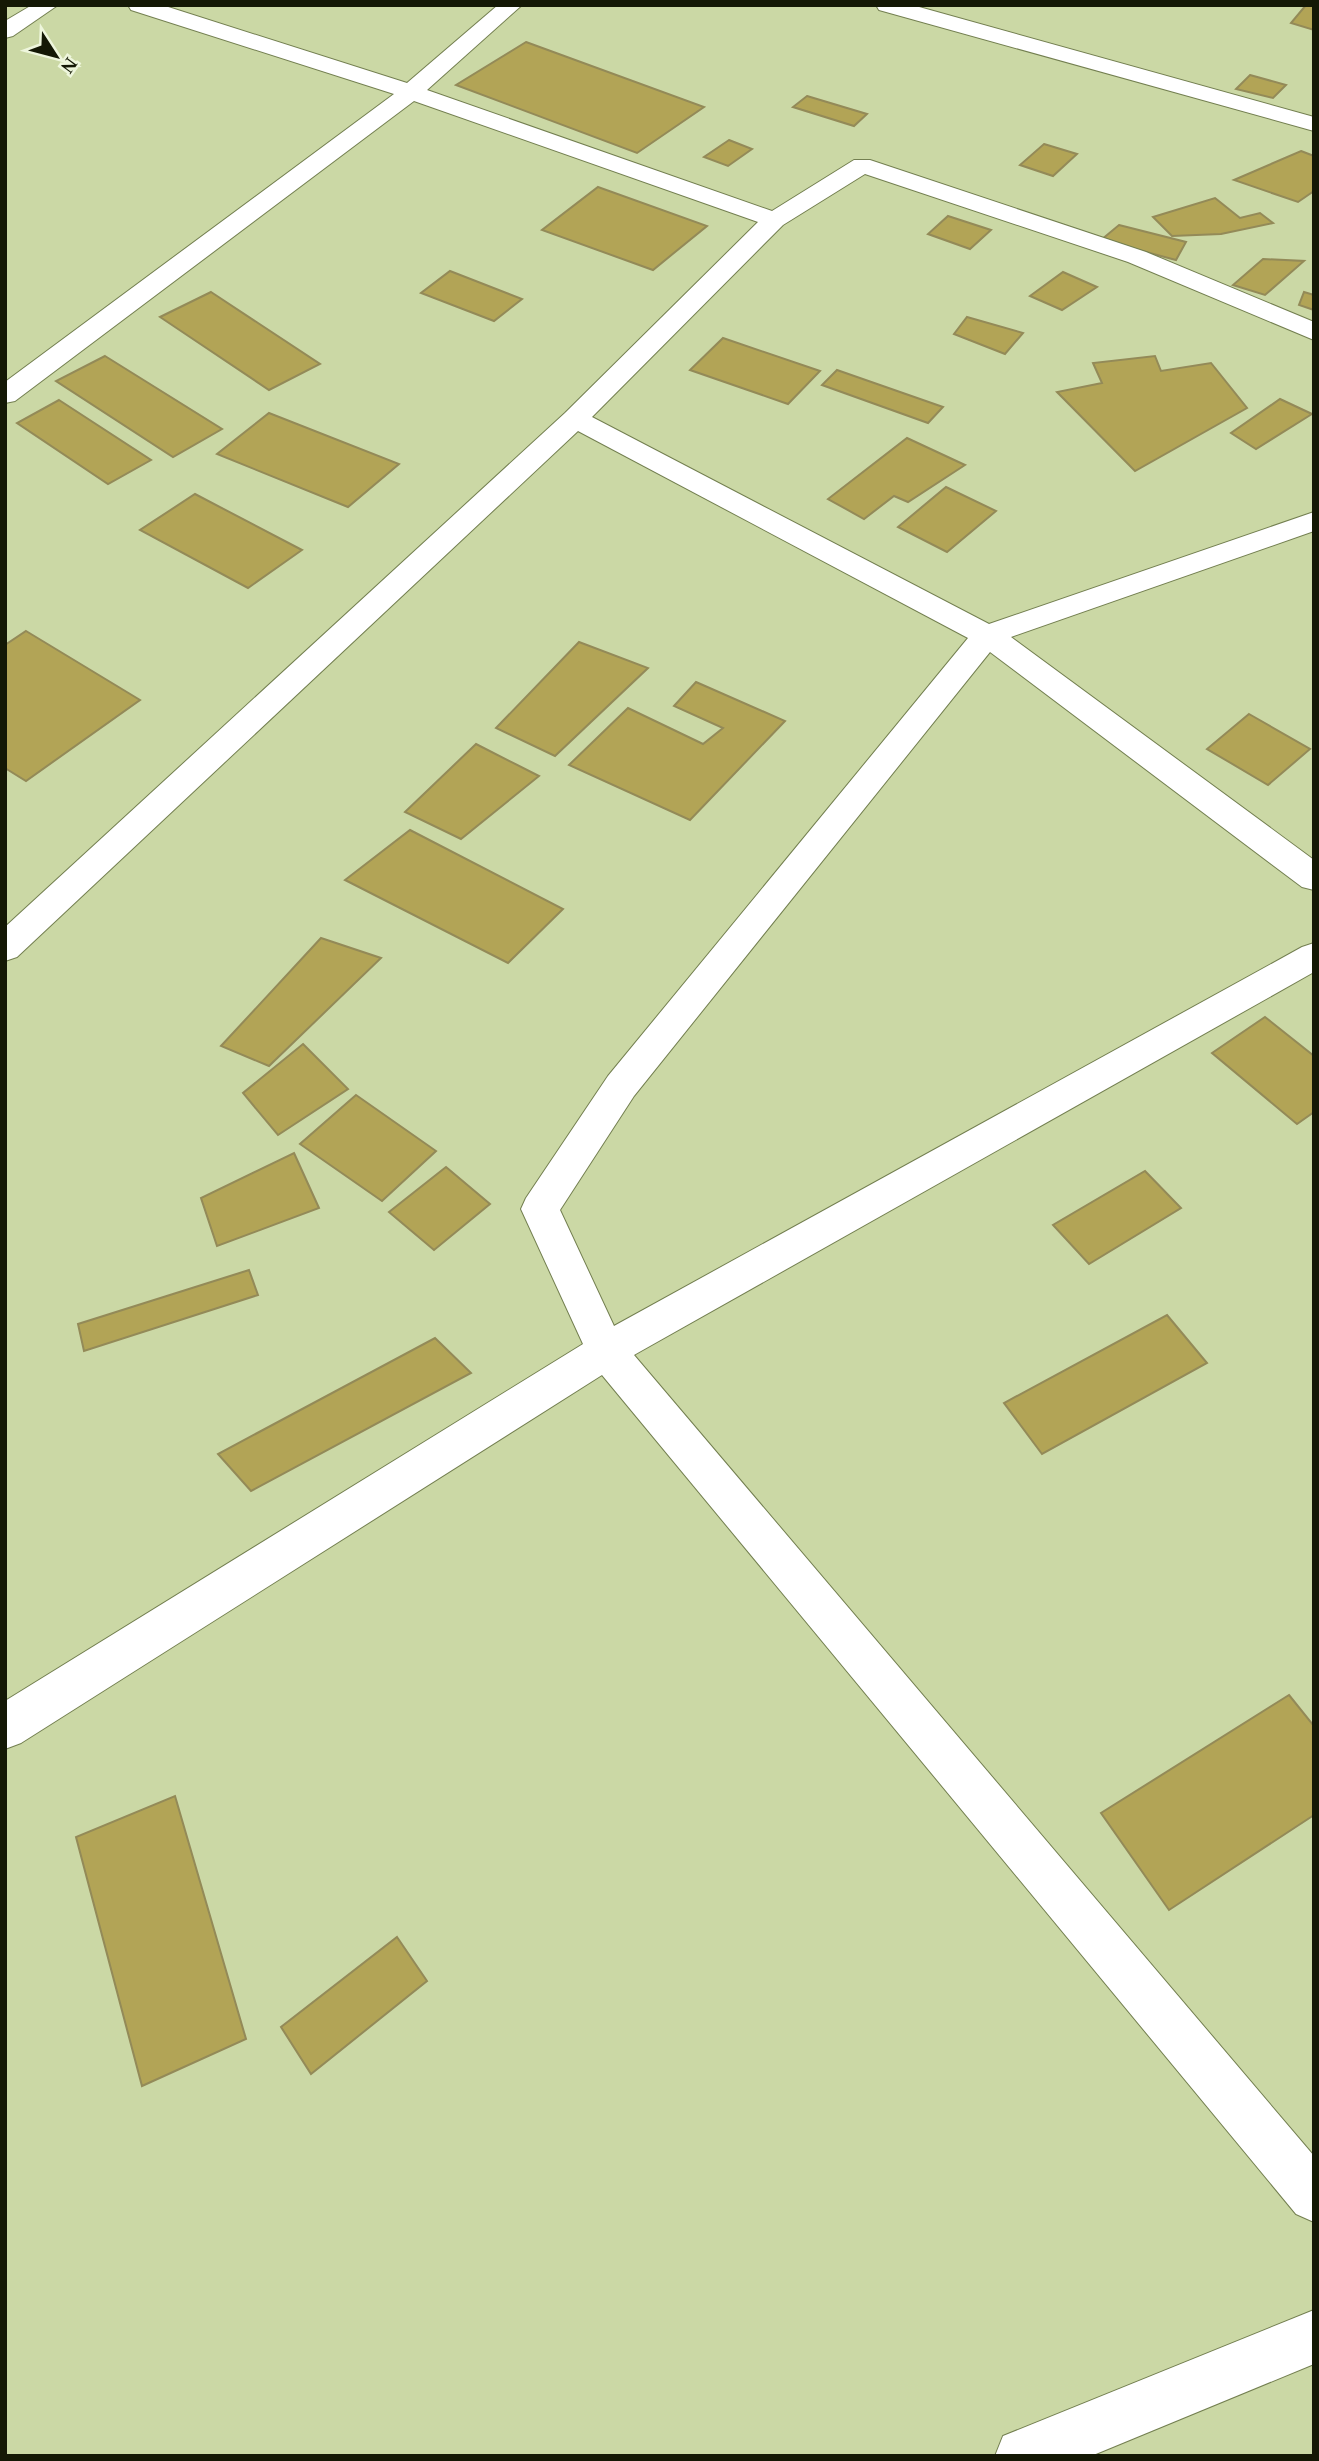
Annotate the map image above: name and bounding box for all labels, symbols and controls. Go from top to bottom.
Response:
north arrow [21,21,91,91]
text: N [57,54,82,78]

